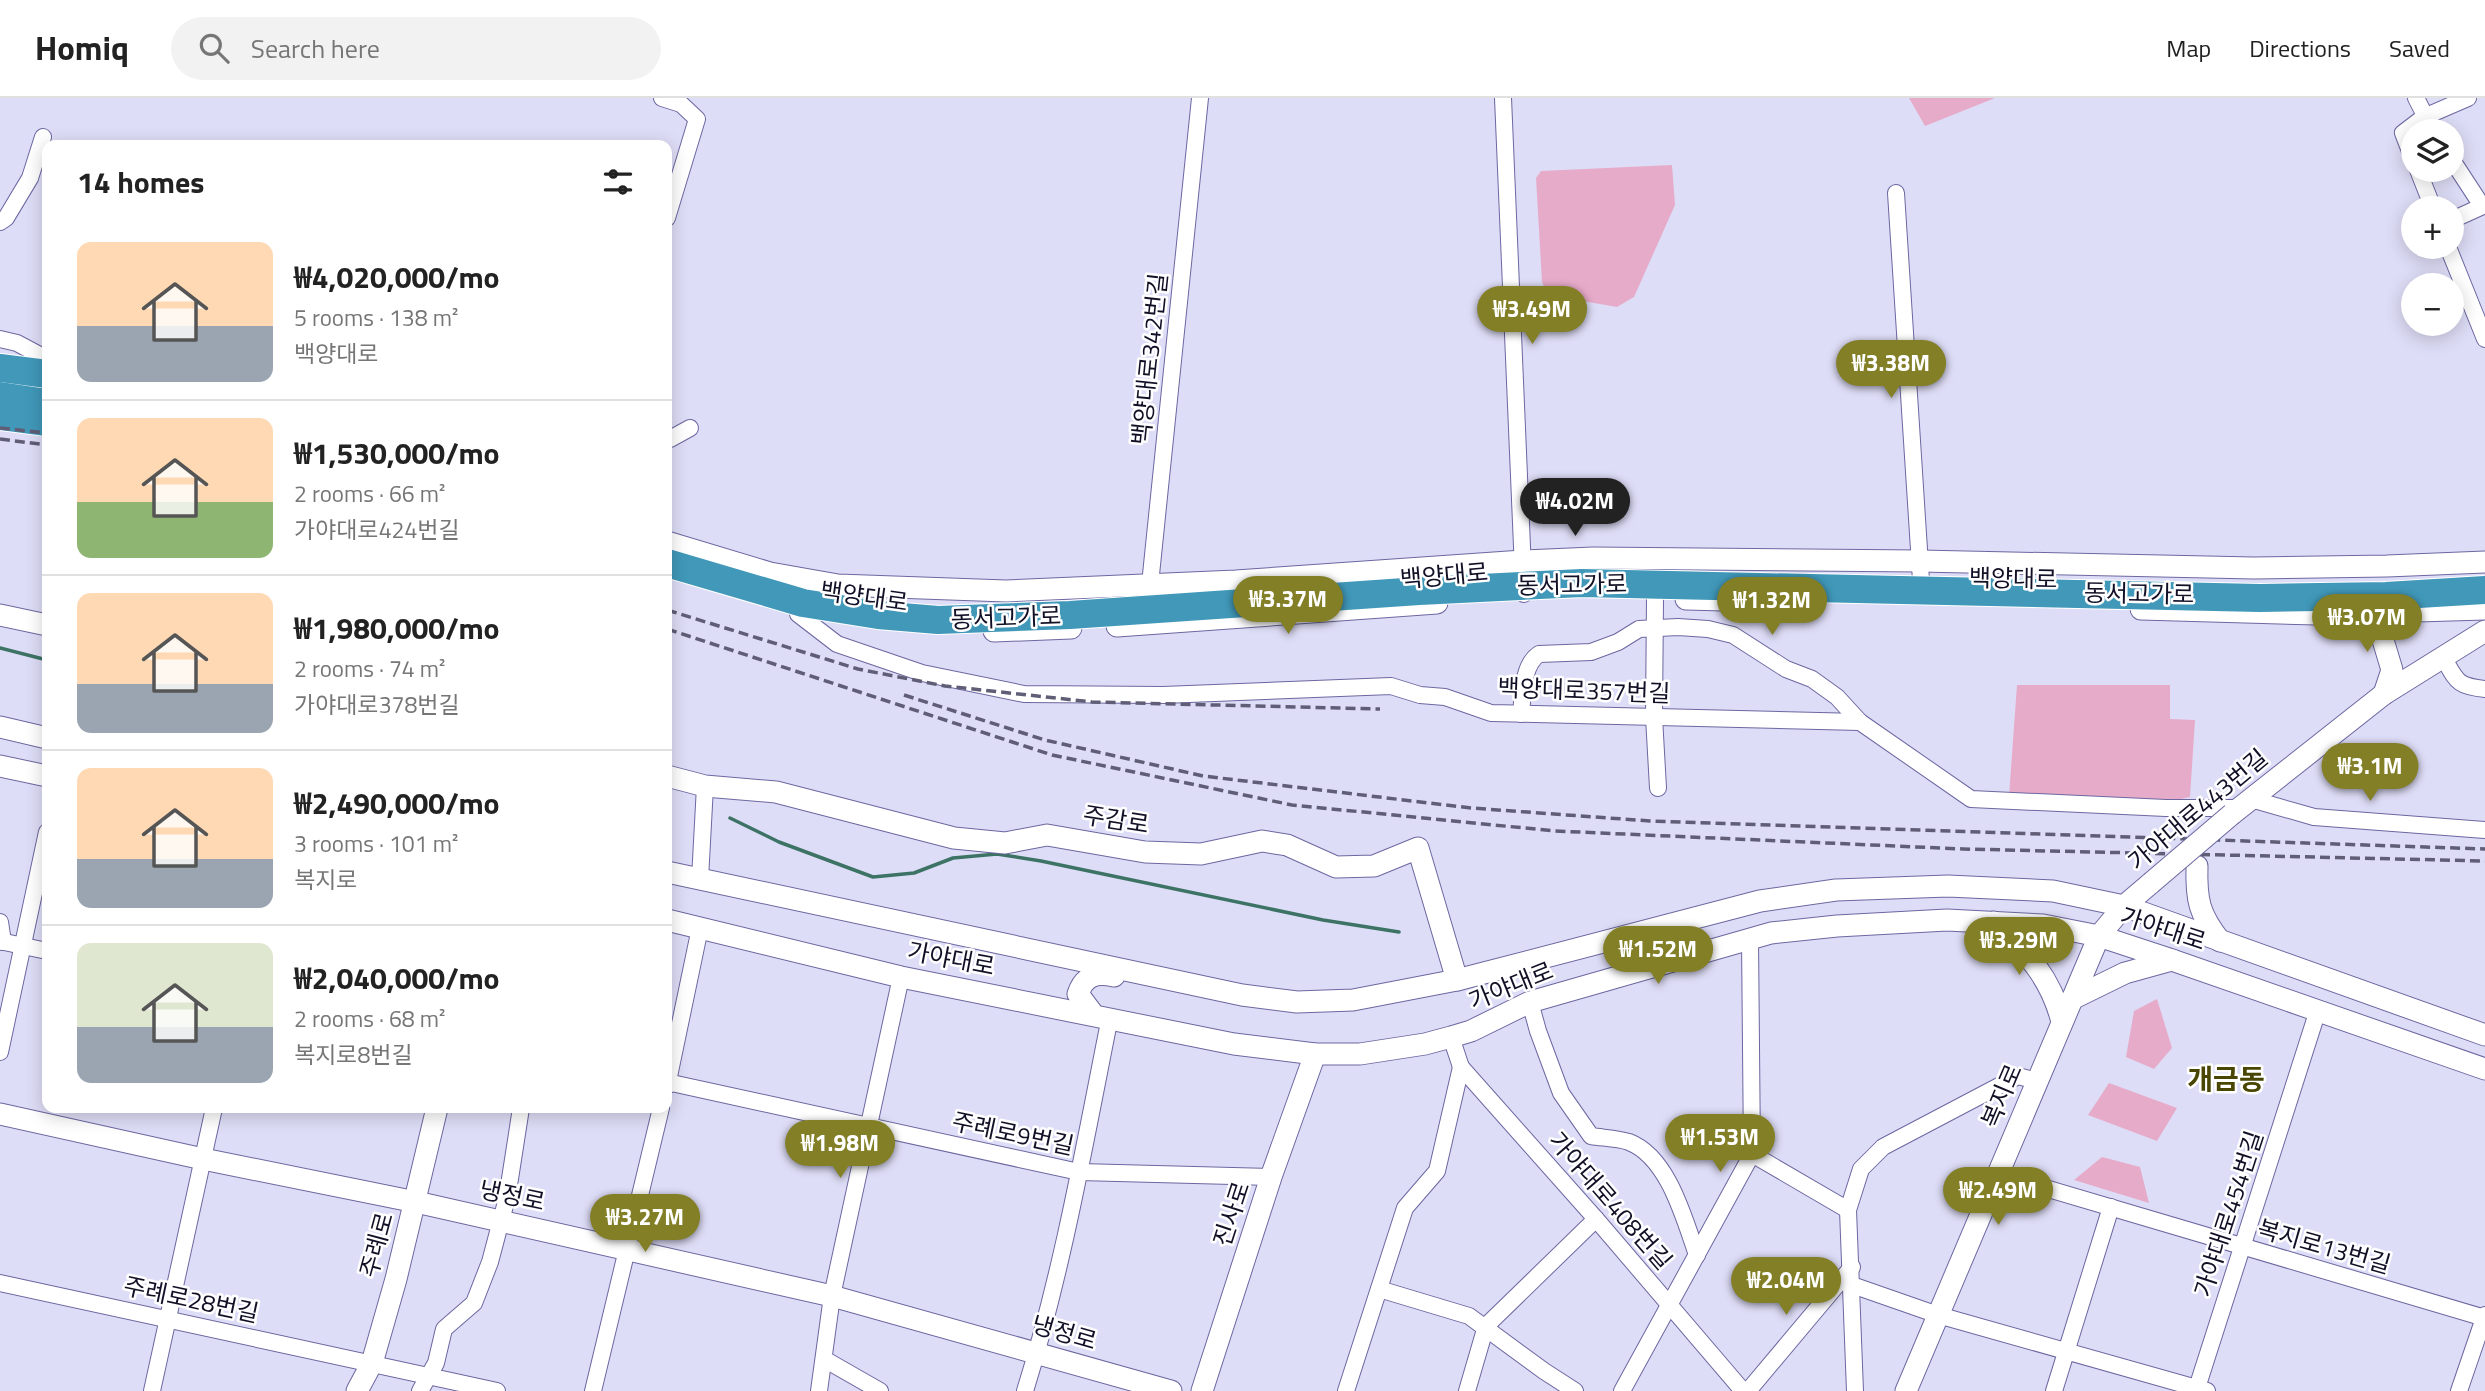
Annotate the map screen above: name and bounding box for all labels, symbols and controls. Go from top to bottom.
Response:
search box [171,17,661,80]
text: Homiq [35,23,129,73]
icon: search [195,29,233,67]
text: Search here [251,29,380,68]
text: Map [2166,30,2211,66]
text: Directions [2249,30,2351,66]
text: Saved [2389,30,2450,66]
map controls [2401,119,2464,336]
button: layers [2401,119,2464,182]
text: 14 homes [77,159,204,205]
icon: filters [599,163,637,201]
button: + [2401,196,2464,259]
text: ₩4,020,000/mo [294,254,500,300]
icon: home [133,270,217,354]
street label: 백양대로342번길 [1122,271,1176,447]
button: − [2401,273,2464,336]
pin: ₩3.49M [1475,286,1589,346]
text: ₩3.49M [1493,291,1571,326]
text: 5 rooms · 138 m² [294,300,458,335]
text: 백양대로 [294,336,379,371]
pin: ₩3.38M [1834,341,1948,400]
text: ₩3.38M [1852,345,1930,380]
text: ₩1,530,000/mo [294,430,500,476]
icon: home [133,446,217,530]
text: 2 rooms · 66 m² [294,476,445,511]
pin: ₩4.02M [1518,478,1632,538]
text: ₩4.02M [1536,483,1614,518]
text: 가야대로424번길 [294,512,460,547]
street label: 백양대로 [1398,553,1489,597]
street label: 백양대로 [1969,559,2057,597]
street label: 동서고가로 [1516,565,1627,603]
street label: 백양대로 [818,572,910,620]
street label: 동서고가로 [2084,574,2195,612]
pin: ₩3.37M [1231,576,1345,636]
pin: ₩1.32M [1715,578,1829,637]
text: ₩3.37M [1249,581,1327,616]
text: ₩1.32M [1733,582,1811,617]
pin: ₩3.07M [2310,594,2424,654]
street label: 동서고가로 [950,597,1062,637]
text: ₩3.07M [2328,599,2406,634]
text: ₩1,980,000/mo [294,605,500,651]
icon: home [133,621,217,705]
text: 2 rooms · 74 m² [294,651,445,686]
street label: 백양대로357번길 [1497,669,1671,711]
text: 가야대로378번길 [294,687,460,722]
street label: 가야대로443번길 [2120,740,2275,879]
pin: ₩3.1M [2321,744,2419,803]
text: ₩3.1M [2338,748,2402,783]
text: ₩2,490,000/mo [294,780,500,826]
icon: home [133,796,217,880]
street label: 주감로 [1081,796,1152,842]
text: 3 rooms · 101 m² [294,826,458,861]
text: 복지로 [294,862,357,897]
street label: 가야대로 [2116,897,2211,959]
pin: ₩3.29M [1962,918,2076,977]
text: ₩3.29M [1980,922,2058,957]
pin: ₩1.52M [1601,926,1715,986]
text: ₩1.52M [1619,931,1697,966]
street label: 가야대로 [904,932,998,984]
street label: 가야대로 [1463,952,1558,1018]
text: ₩2,040,000/mo [294,955,500,1001]
icon: home [133,971,217,1055]
text: 2 rooms · 68 m² [294,1001,445,1036]
text: 복지로8번길 [294,1037,413,1072]
district label: 개금동 [2187,1057,2265,1100]
street label: 복지로 [1972,1058,2031,1133]
street label: 주례로9번길 [949,1103,1078,1164]
pin: ₩1.53M [1663,1114,1777,1174]
text: ₩1.53M [1681,1119,1759,1154]
pin: ₩1.98M [783,1121,897,1180]
street label: 가야대로408번길 [1540,1123,1681,1277]
text: ₩1.98M [801,1125,879,1160]
street label: 가야대로454번길 [2184,1126,2272,1301]
pin: ₩2.49M [1941,1168,2055,1227]
street label: 냉정로 [476,1171,548,1220]
text: ₩2.49M [1959,1172,2037,1207]
street label: 진사로 [1204,1177,1258,1251]
pin: ₩3.27M [588,1194,702,1254]
text: ₩3.27M [606,1199,684,1234]
street label: 주례로 [350,1208,402,1281]
street label: 복지로13번길 [2253,1210,2395,1282]
pin: ₩2.04M [1729,1258,1843,1317]
text: ₩2.04M [1747,1262,1825,1297]
street label: 주례로28번길 [120,1267,262,1331]
street label: 냉정로 [1027,1306,1101,1358]

